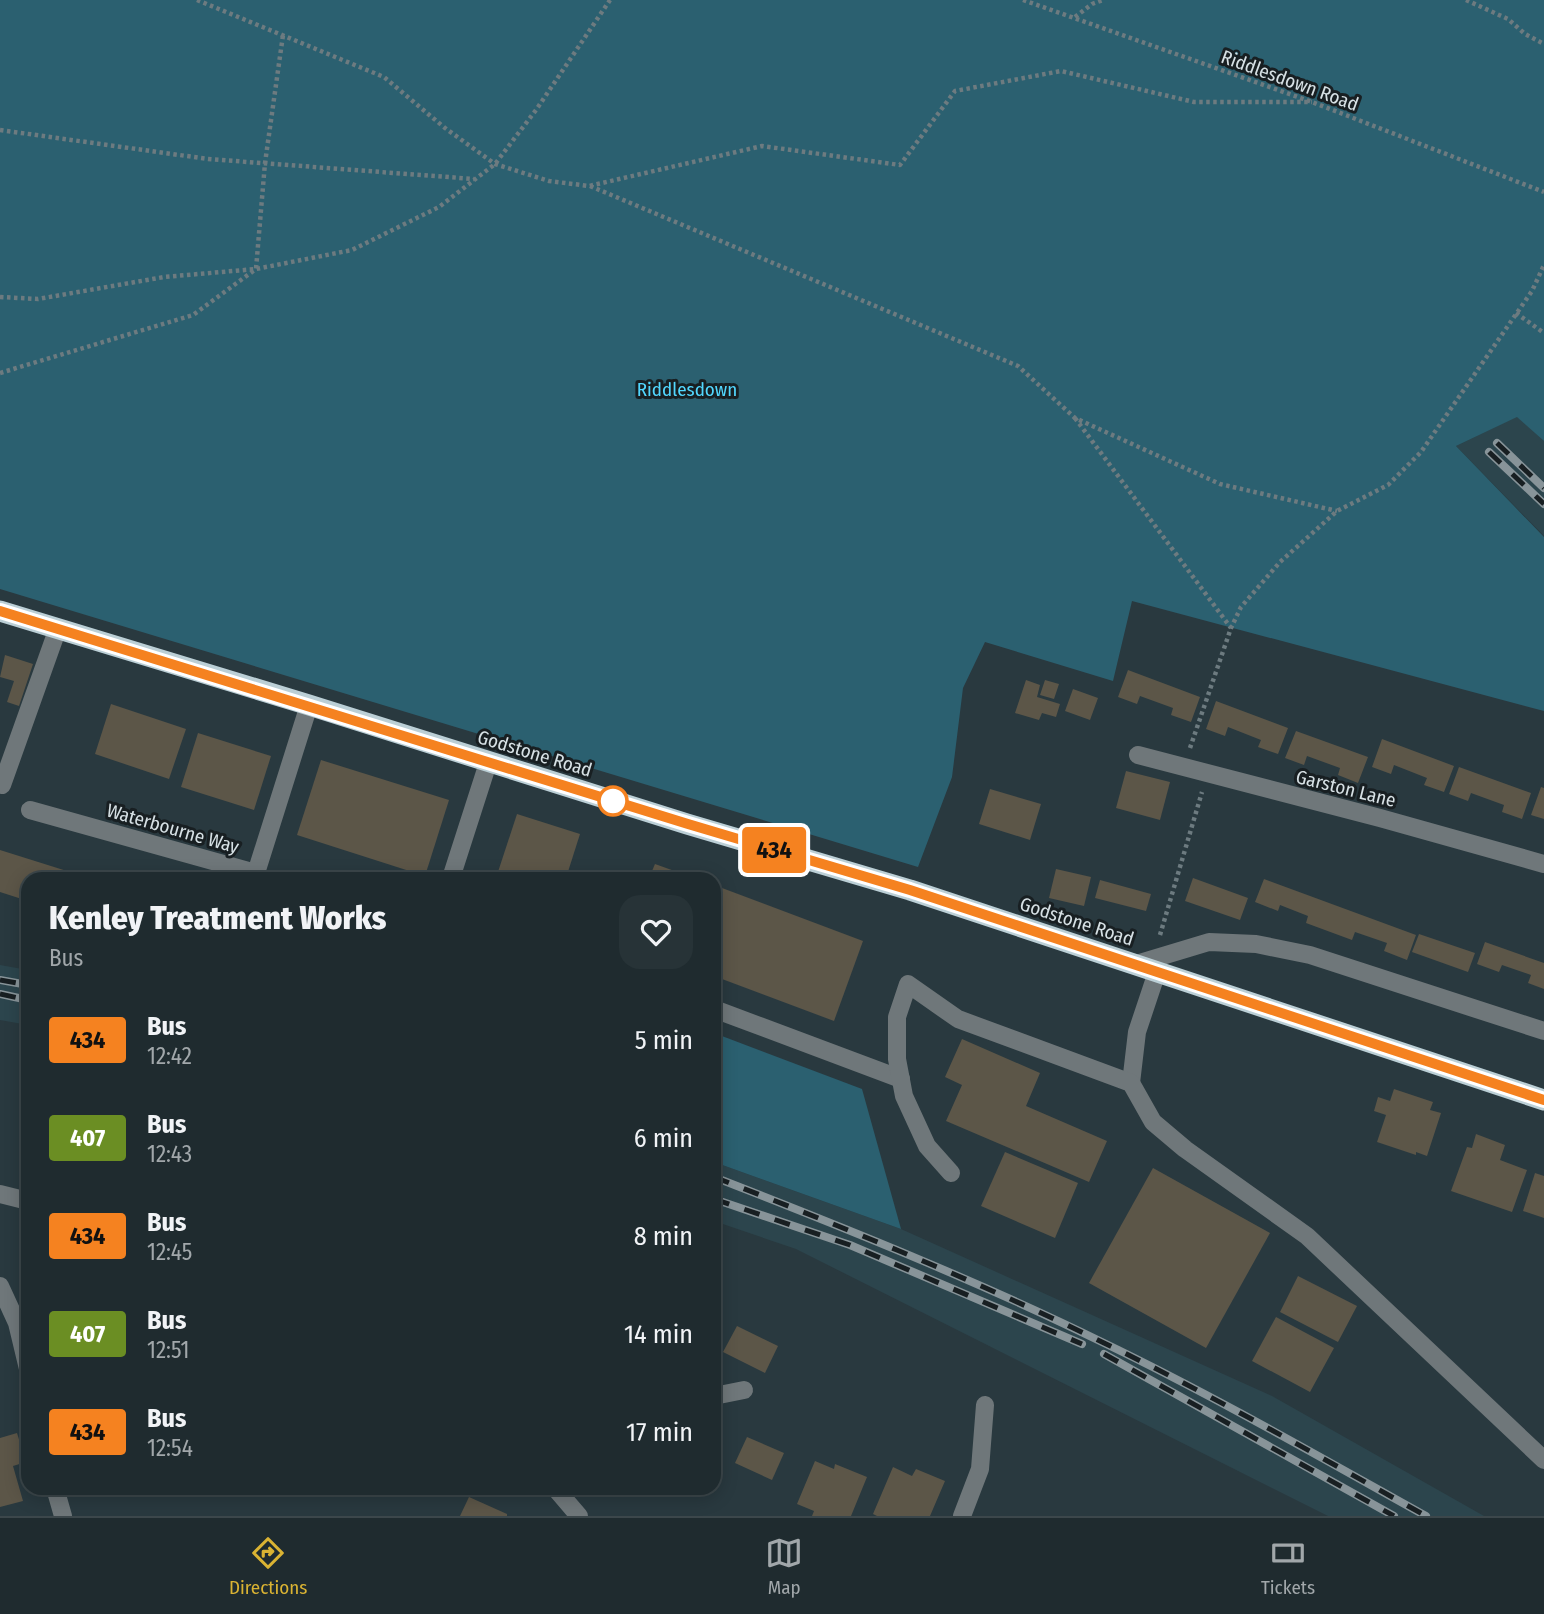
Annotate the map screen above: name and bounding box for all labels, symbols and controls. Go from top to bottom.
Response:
street label: Riddlesdown Road [1218,45,1362,116]
park label: Riddlesdown [637,378,737,401]
street label: Godstone Road [475,725,595,782]
street label: Garston Lane [1294,765,1398,812]
unlabelled marker [598,786,628,816]
street label: Waterbourne Way [104,799,242,859]
line badge: 434 [734,827,814,873]
text: 434 [756,836,792,864]
street label: Godstone Road [1017,892,1137,951]
button: heart [619,895,693,969]
text: Kenley Treatment Works [49,898,386,938]
text: Bus [49,944,83,972]
text: Bus [147,1011,186,1042]
text: 5 min [635,1025,693,1056]
text: 434 [70,1026,105,1054]
text: 12:42 [147,1042,192,1070]
text: Bus [147,1109,186,1140]
text: 6 min [634,1123,693,1154]
text: 407 [70,1124,105,1152]
text: 12:43 [147,1140,192,1168]
text: Bus [147,1207,186,1238]
text: 8 min [634,1221,693,1252]
text: 434 [70,1222,105,1250]
text: 12:45 [147,1238,192,1266]
text: Bus [147,1305,186,1336]
text: 14 min [624,1319,693,1350]
text: 407 [70,1320,105,1348]
text: 12:51 [147,1336,189,1364]
text: Bus [147,1403,186,1434]
text: 17 min [626,1417,693,1448]
text: 434 [70,1418,105,1446]
text: 12:54 [147,1434,193,1462]
tab: Directions [229,1534,307,1599]
tab: Map [765,1534,803,1599]
tab: Tickets [1261,1534,1315,1599]

